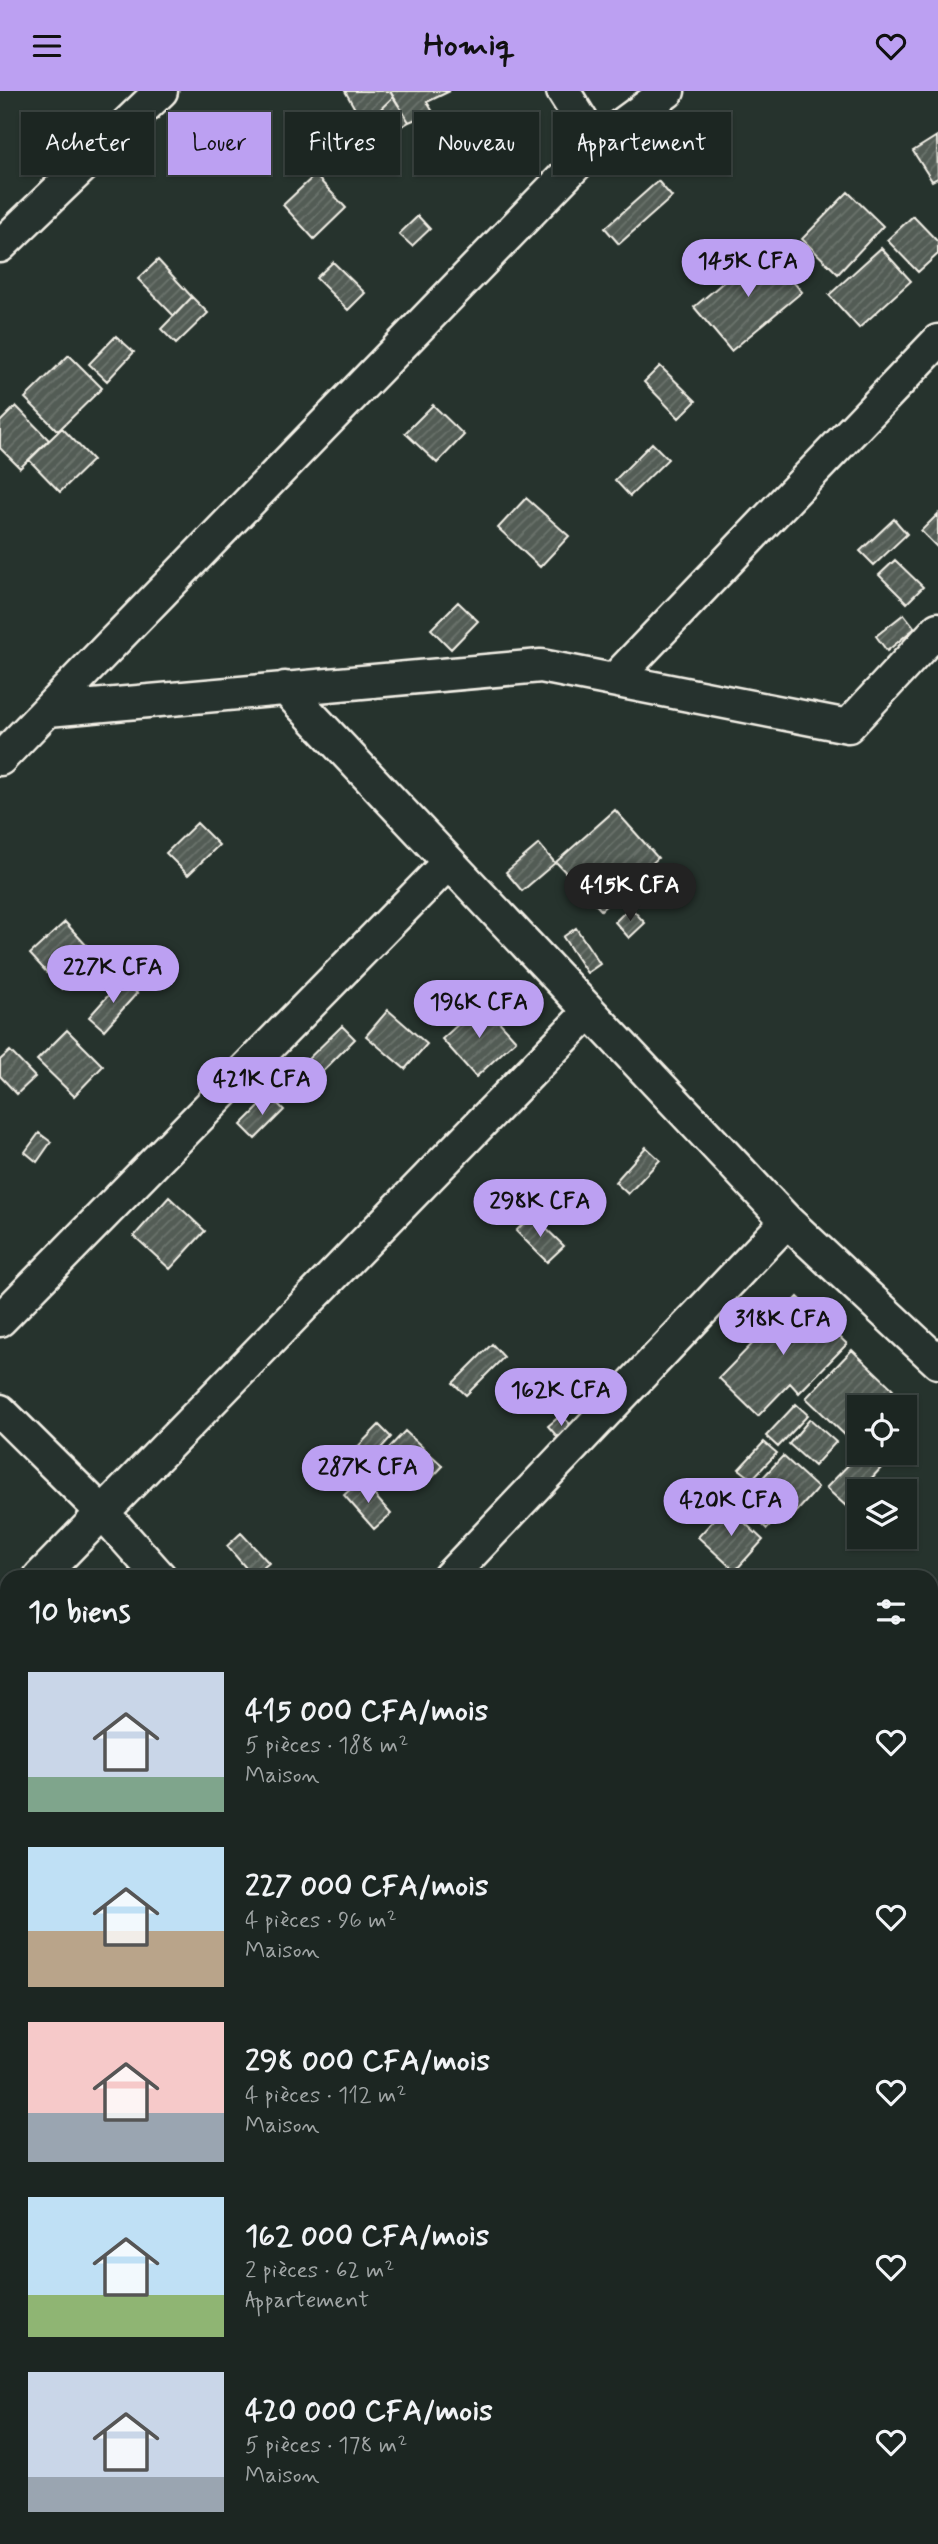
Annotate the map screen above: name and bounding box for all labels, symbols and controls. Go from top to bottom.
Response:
text: Homiq [423,25,515,67]
icon: menu [28,27,66,65]
icon: heart [872,27,910,65]
chip: Acheter [21,112,154,175]
chip: Louer [168,112,271,175]
chip: Filtres [285,112,400,175]
chip: Nouveau [414,112,539,175]
chip: Appartement [553,112,731,175]
pin: 145K CFA [676,239,820,299]
text: 145K CFA [698,247,798,277]
pin: 415K CFA [558,863,702,923]
text: 415K CFA [580,871,680,901]
pin: 227K CFA [41,946,185,1005]
text: 227K CFA [63,953,163,983]
pin: 196K CFA [407,981,551,1040]
text: 196K CFA [430,988,528,1018]
pin: 421K CFA [190,1058,334,1117]
text: 421K CFA [213,1065,311,1095]
pin: 298K CFA [468,1179,612,1239]
text: 298K CFA [490,1187,590,1217]
pin: 318K CFA [711,1297,855,1357]
text: 318K CFA [735,1305,831,1335]
pin: 162K CFA [489,1369,633,1428]
text: 162K CFA [511,1376,611,1406]
map controls [847,1395,917,1549]
button: locate [847,1395,917,1465]
pin: 287K CFA [296,1445,440,1505]
text: 287K CFA [318,1453,418,1483]
pin: 420K CFA [659,1479,803,1538]
button: layers [847,1479,917,1549]
text: 420K CFA [680,1486,782,1516]
text: 10 biens [28,1593,130,1632]
icon: filters [872,1593,910,1631]
text: 415 000 CFA/mois [245,1692,488,1731]
icon: home [84,1700,168,1784]
icon: heart [872,1723,910,1761]
text: 5 pièces · 188 m² [245,1731,408,1761]
text: Maison [245,1761,320,1791]
text: 227 000 CFA/mois [245,1867,489,1906]
icon: home [84,1875,168,1959]
icon: heart [872,1898,910,1936]
text: 4 pièces · 96 m² [245,1906,397,1936]
text: Maison [245,1936,320,1966]
text: 298 000 CFA/mois [245,2042,490,2081]
icon: home [84,2050,168,2134]
icon: heart [872,2073,910,2111]
text: 4 pièces · 112 m² [245,2081,407,2111]
text: Maison [245,2111,320,2141]
text: 162 000 CFA/mois [245,2217,489,2256]
icon: home [84,2225,168,2309]
icon: heart [872,2248,910,2286]
text: 2 pièces · 62 m² [245,2256,394,2286]
text: Appartement [245,2286,369,2316]
text: 420 000 CFA/mois [245,2392,493,2431]
icon: home [84,2400,168,2484]
icon: heart [872,2423,910,2461]
text: 5 pièces · 178 m² [245,2431,407,2461]
text: Maison [245,2461,320,2491]

